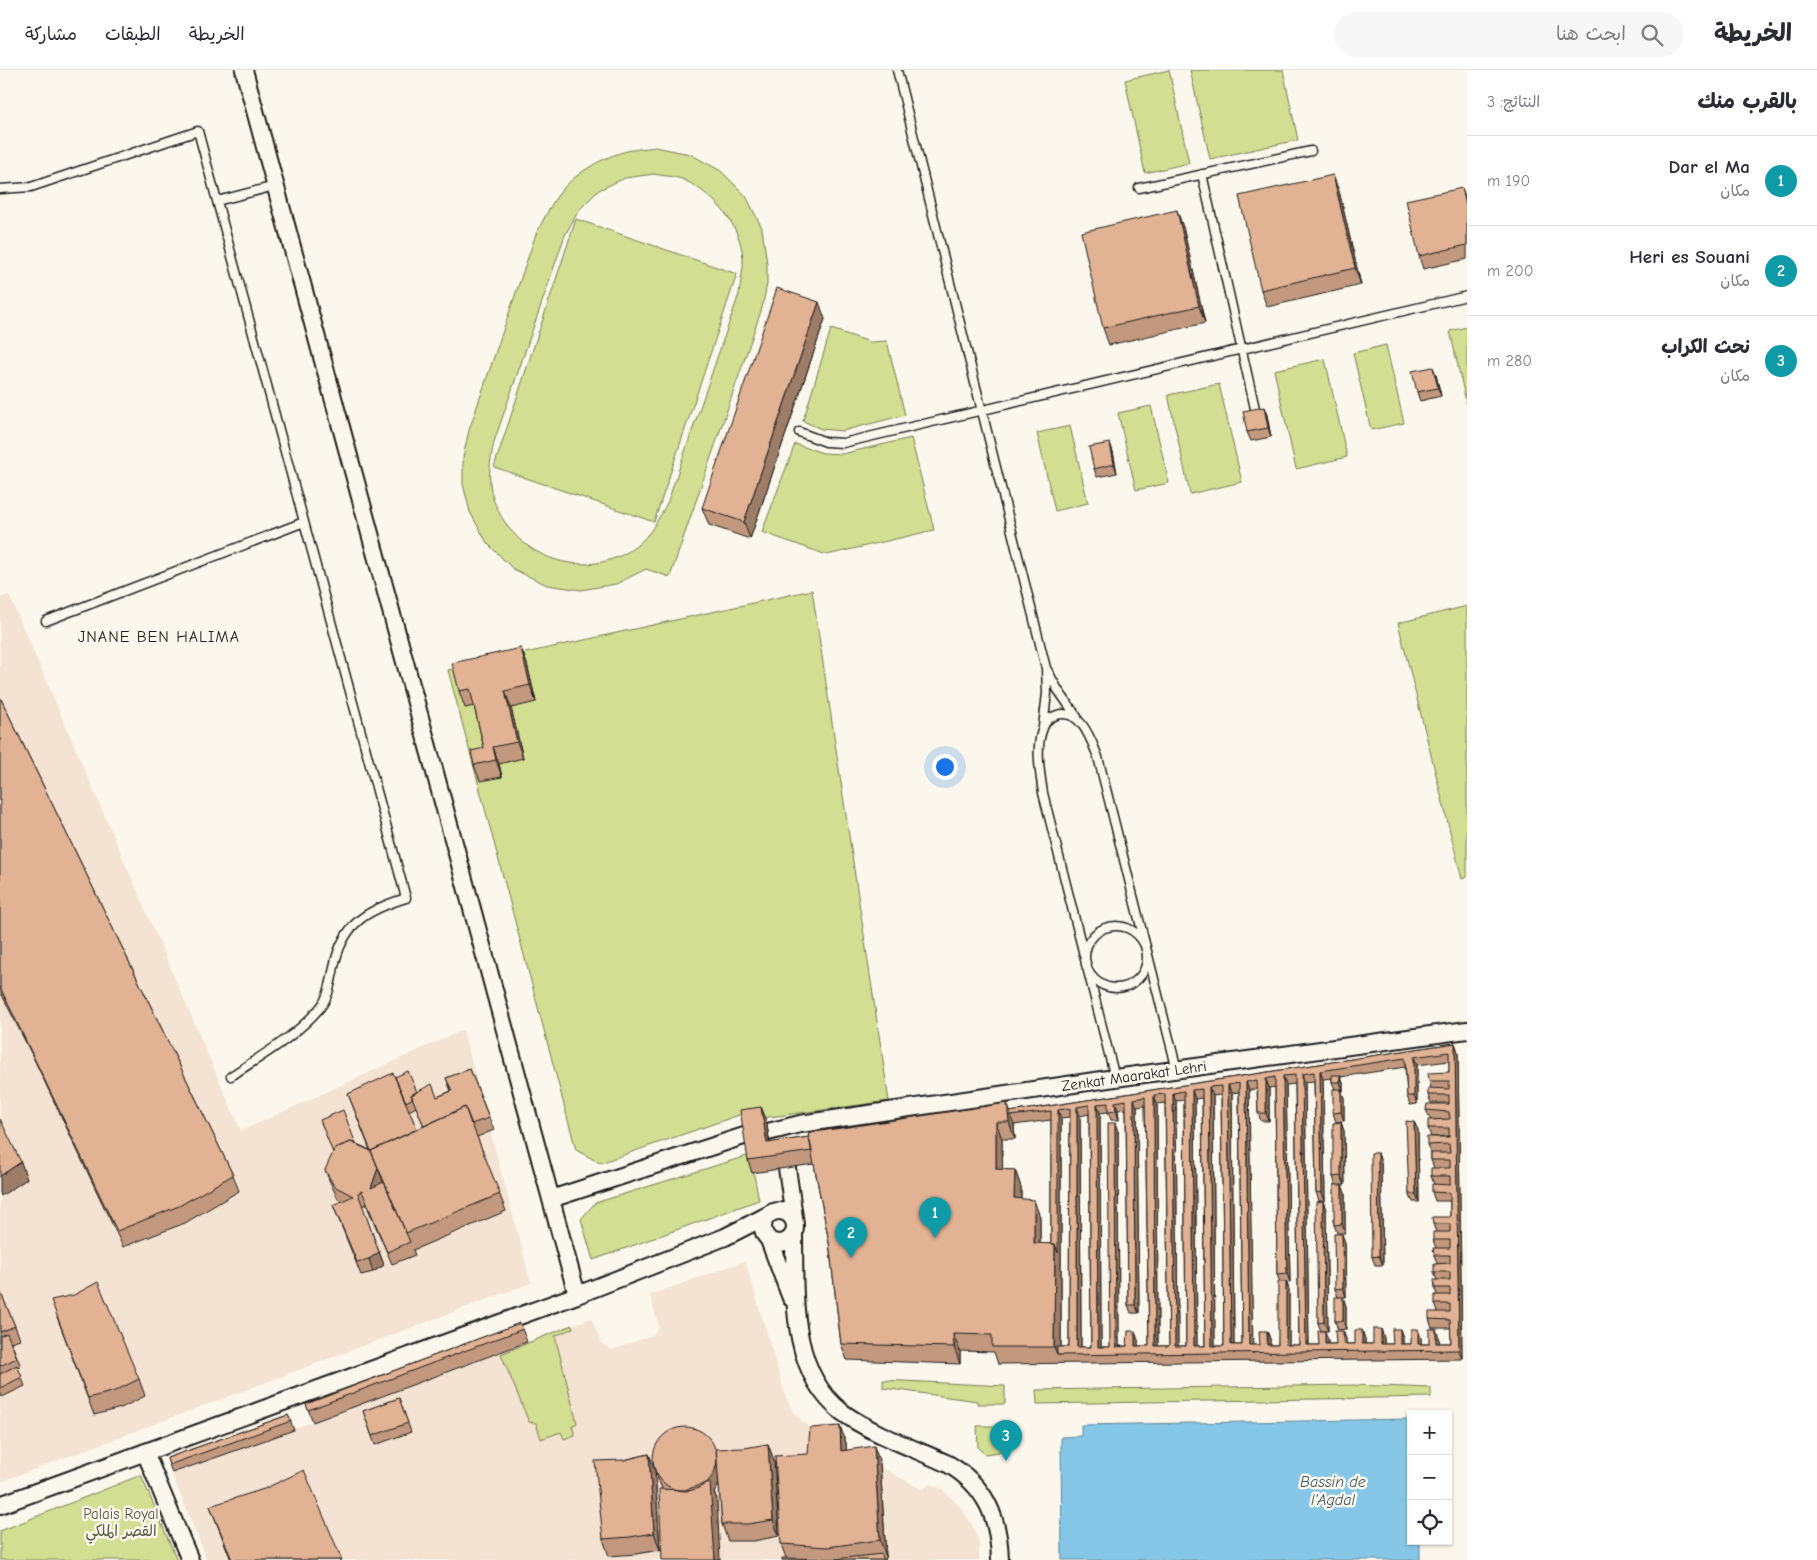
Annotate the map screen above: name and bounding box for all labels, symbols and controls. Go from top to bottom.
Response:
search box [1334,12,1684,57]
text: الخريطة [1714,19,1792,47]
icon: search [1638,21,1666,49]
text: ابحث هنا [1556,23,1626,45]
text: مشاركة [25,24,77,45]
text: الطبقات [105,24,161,45]
text: الخريطة [189,24,245,45]
text: بالقرب منك [1697,89,1797,113]
text: النتائج: 3 [1487,93,1540,111]
text: Dar el Ma [1669,156,1750,178]
text: 190 m [1487,172,1530,190]
text: 1 [1778,172,1784,190]
text: مكان [1720,182,1750,200]
text: Heri es Souani [1629,246,1750,268]
text: 200 m [1487,262,1533,280]
text: 2 [1777,262,1785,280]
text: مكان [1720,272,1750,290]
text: نحث الكراب [1661,336,1750,358]
text: 280 m [1487,352,1532,370]
text: 3 [1777,352,1785,370]
text: مكان [1720,367,1750,385]
district label: JNANE BEN HALIMA [78,628,240,646]
your location [932,754,958,780]
street label: Zenkat Maarakat Lehri [1060,1057,1208,1095]
pin: 1 [919,1197,951,1238]
pin: 2 [835,1217,867,1258]
map controls [1407,1410,1452,1545]
button: + [1407,1410,1452,1455]
pin: 3 [990,1420,1022,1461]
button: − [1407,1455,1452,1500]
water label: Bassin de l'Agdal [1300,1473,1366,1509]
button: locate [1407,1500,1452,1545]
park label: Palais Royal القصر الملكي [83,1505,159,1544]

